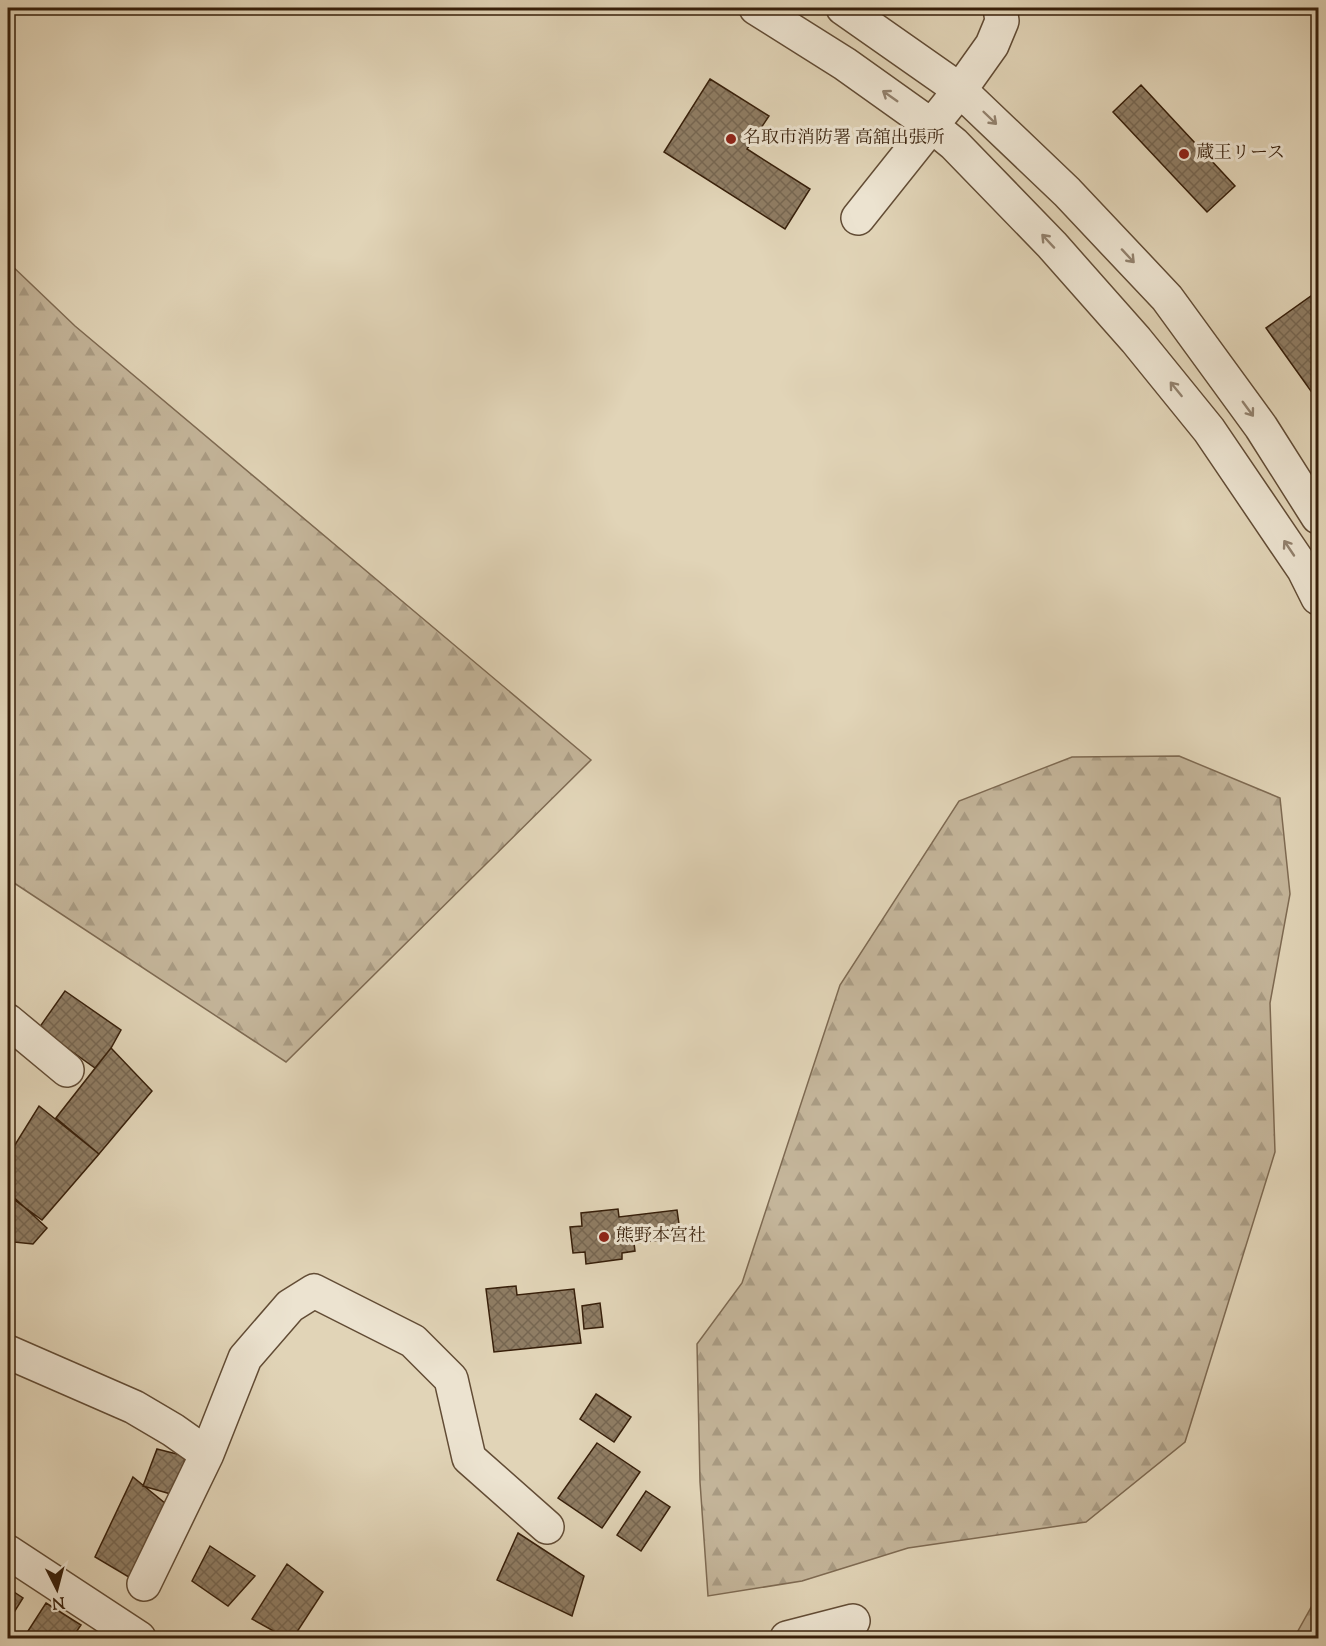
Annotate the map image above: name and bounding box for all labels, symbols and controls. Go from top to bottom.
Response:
one-way arrow [882,90,898,102]
one-way arrow [982,111,997,125]
place label: 名取市消防署 高舘出張所 [743,126,945,152]
marker: 名取市消防署 高舘出張所 [724,132,738,146]
place label: 蔵王リース [1196,141,1285,167]
marker: 蔵王リース [1177,147,1191,161]
one-way arrow [1041,234,1055,249]
one-way arrow [1120,248,1134,263]
one-way arrow [1169,381,1182,397]
one-way arrow [1242,400,1254,416]
one-way arrow [1283,540,1295,556]
place label: 熊野本宮社 [616,1224,706,1250]
marker: 熊野本宮社 [597,1230,611,1244]
north arrow [27,1559,87,1619]
text: N [51,1589,66,1614]

